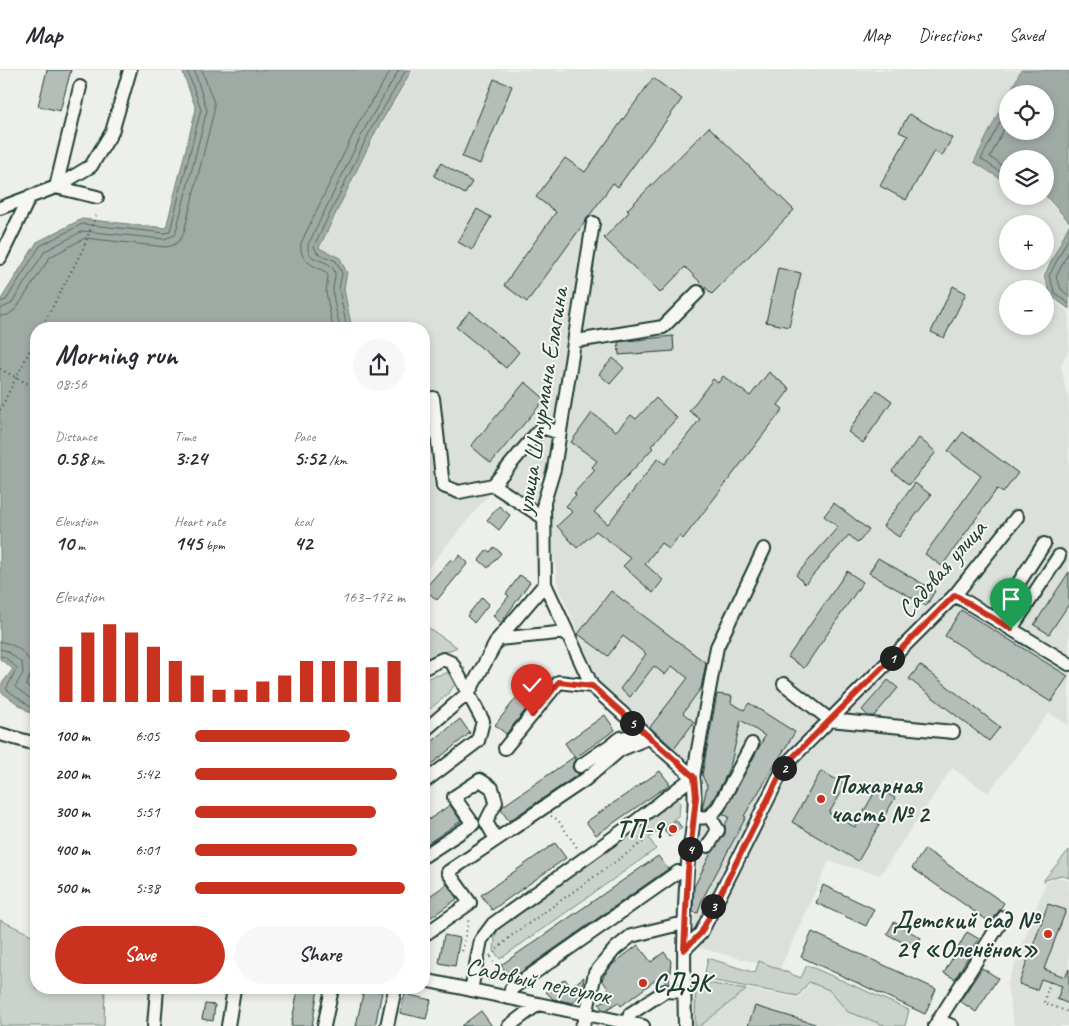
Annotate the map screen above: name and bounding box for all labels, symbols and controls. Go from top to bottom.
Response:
text: Map [25,20,62,50]
text: Map [863,24,890,46]
text: Directions [918,24,981,46]
text: Saved [1009,24,1044,46]
map controls [999,85,1054,335]
button: locate [999,85,1054,140]
button: layers [999,150,1054,205]
button: + [999,215,1054,270]
button: − [999,280,1054,335]
street label: улица Штурмана Елагина [508,283,576,519]
text: Morning run [55,337,177,372]
button: share [353,339,405,391]
text: 08:56 [55,374,87,394]
text: Distance [55,428,97,445]
text: Time [174,428,196,445]
text: Pace [294,428,315,445]
text: 0.58 [55,445,87,471]
text: 3:24 [174,445,207,471]
text: 5:52 [294,445,326,471]
text: km [87,452,104,469]
text: /km [326,452,347,469]
street label: Садовая улица [891,512,995,625]
text: Elevation [55,513,98,530]
text: Heart rate [174,513,225,530]
text: kcal [294,513,312,530]
text: 10 [55,530,74,556]
text: 145 [174,530,202,556]
text: 42 [294,530,313,556]
text: m [74,537,85,554]
text: bpm [202,537,225,554]
pin [990,578,1032,629]
icon: arrive [997,585,1025,613]
text: Elevation [55,587,104,607]
text: 163–172 m [342,587,405,607]
pin: 1 [880,646,904,670]
text: 1 [889,650,896,667]
pin [511,664,553,715]
icon: check [518,671,546,699]
pin: 5 [620,710,644,736]
text: 5 [629,715,636,732]
text: 100 m [55,726,90,746]
text: 6:05 [135,726,160,746]
pin: 2 [772,756,796,780]
text: 2 [781,760,788,777]
text: 200 m [55,764,90,784]
text: 5:42 [135,764,160,784]
place label: Пожарная часть № 2 [831,769,931,830]
marker: Пожарная часть № 2 [815,793,827,805]
text: 300 m [55,802,90,822]
text: 5:51 [135,802,160,822]
place label: ТП-9 [616,813,666,845]
marker: ТП-9 [667,823,679,835]
pin: 4 [678,836,702,862]
text: 400 m [55,840,90,860]
text: 6:01 [135,840,160,860]
text: 4 [687,841,694,858]
text: 500 m [55,878,89,898]
text: 5:38 [135,878,160,898]
pin: 3 [700,894,726,918]
text: 3 [710,898,717,915]
place label: Детский сад № 29 «Оленёнок» [893,904,1041,965]
button: Save [55,926,225,984]
button: Share [235,926,405,984]
marker: Детский сад № 29 «Оленёнок» [1042,928,1054,940]
street label: Садовый переулок [463,950,616,1012]
place label: СДЭК [653,967,716,999]
marker: СДЭК [637,977,649,989]

